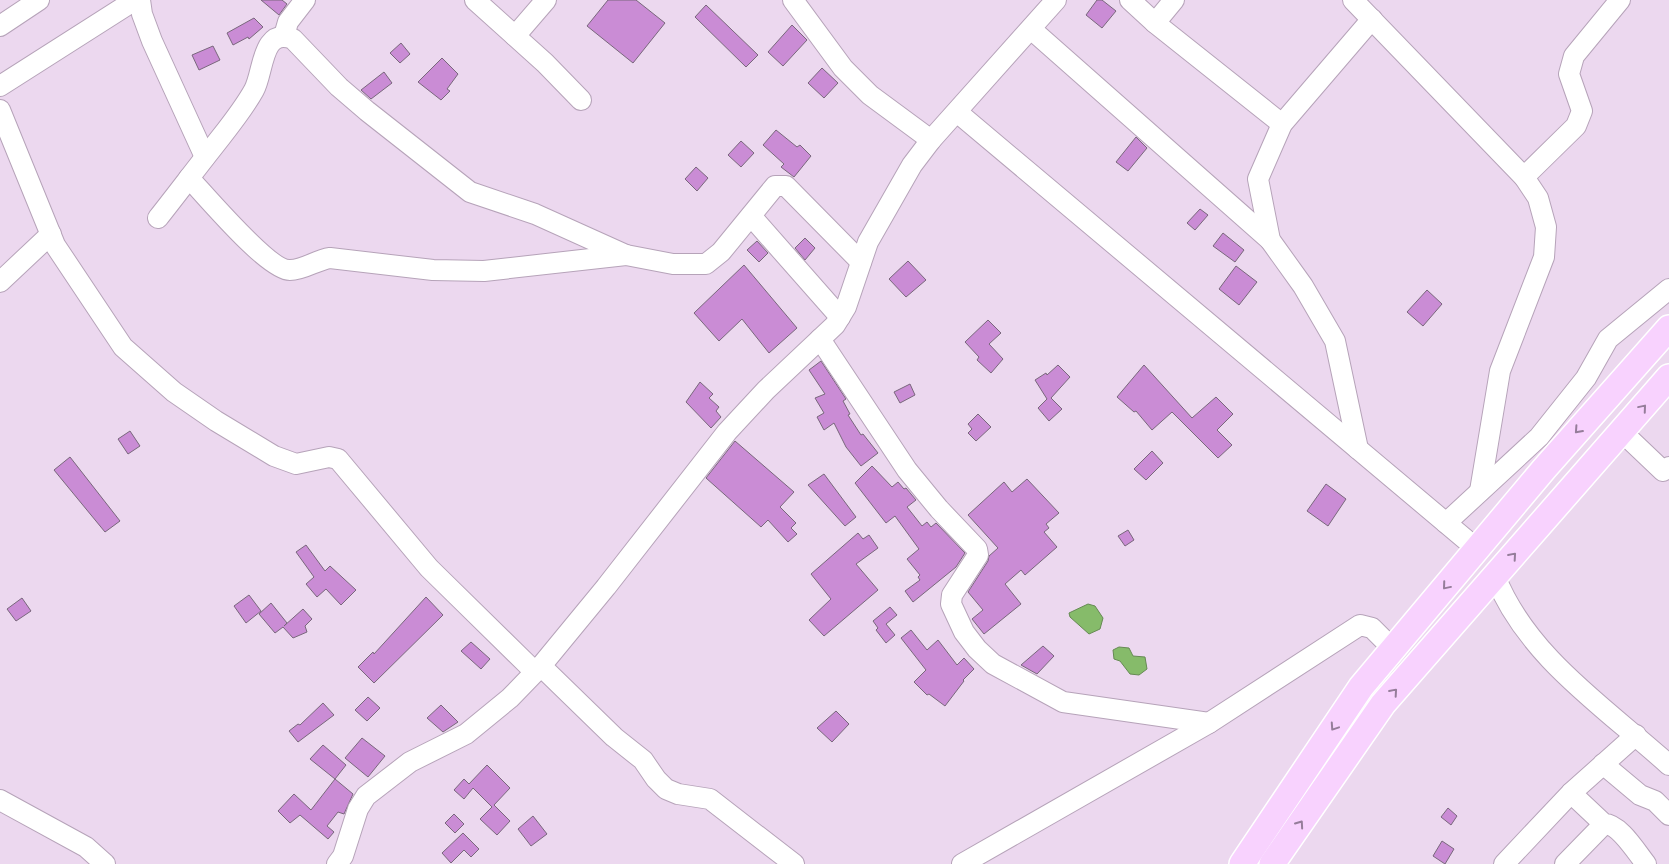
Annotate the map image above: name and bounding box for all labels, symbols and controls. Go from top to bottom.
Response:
one-way arrow [1637,404,1646,413]
one-way arrow [1575,424,1584,433]
one-way arrow [1507,553,1516,562]
one-way arrow [1443,580,1451,589]
one-way arrow [1389,688,1398,697]
one-way arrow [1331,721,1340,731]
one-way arrow [1294,820,1303,830]

